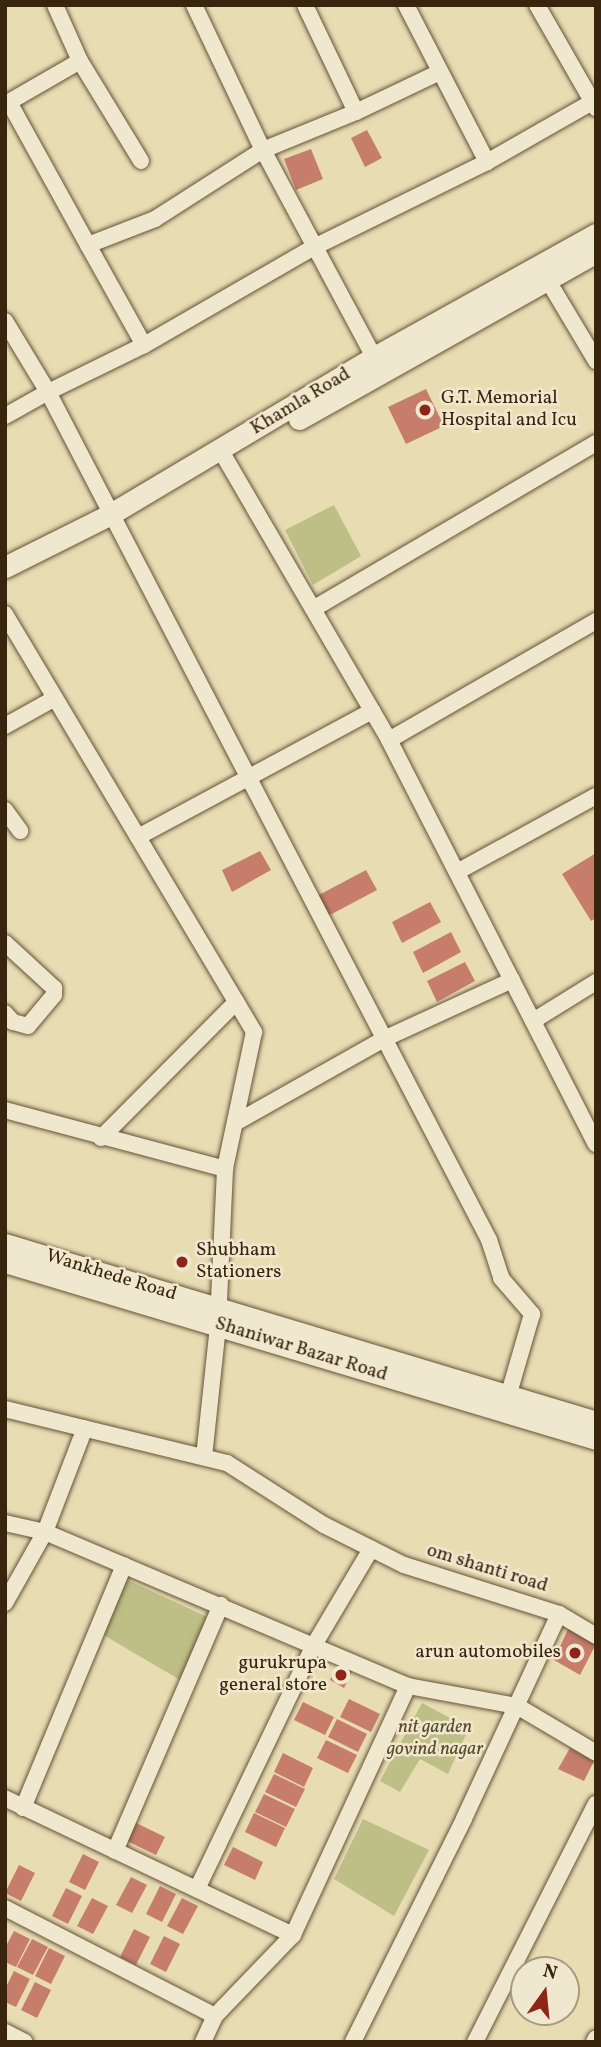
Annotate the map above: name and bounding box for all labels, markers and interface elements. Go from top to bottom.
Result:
street label: Khamla Road [247,363,355,441]
place label: G.T. Memorial Hospital and Icu [441,388,577,432]
marker: G.T. Memorial Hospital and Icu [415,400,435,420]
place label: Shubham Stationers [196,1240,281,1284]
street label: Wankhede Road [43,1245,179,1307]
marker: Shubham Stationers [174,1254,190,1270]
street label: Shaniwar Bazar Road [212,1313,390,1387]
street label: om shanti road [424,1540,550,1598]
place label: arun automobiles [415,1642,561,1664]
marker: arun automobiles [567,1645,583,1661]
place label: gurukrupa general store [219,1653,327,1697]
marker: gurukrupa general store [333,1667,349,1683]
park label: nit garden govind nagar [387,1717,483,1761]
north arrow [510,1956,580,2026]
text: N [540,1958,560,1987]

